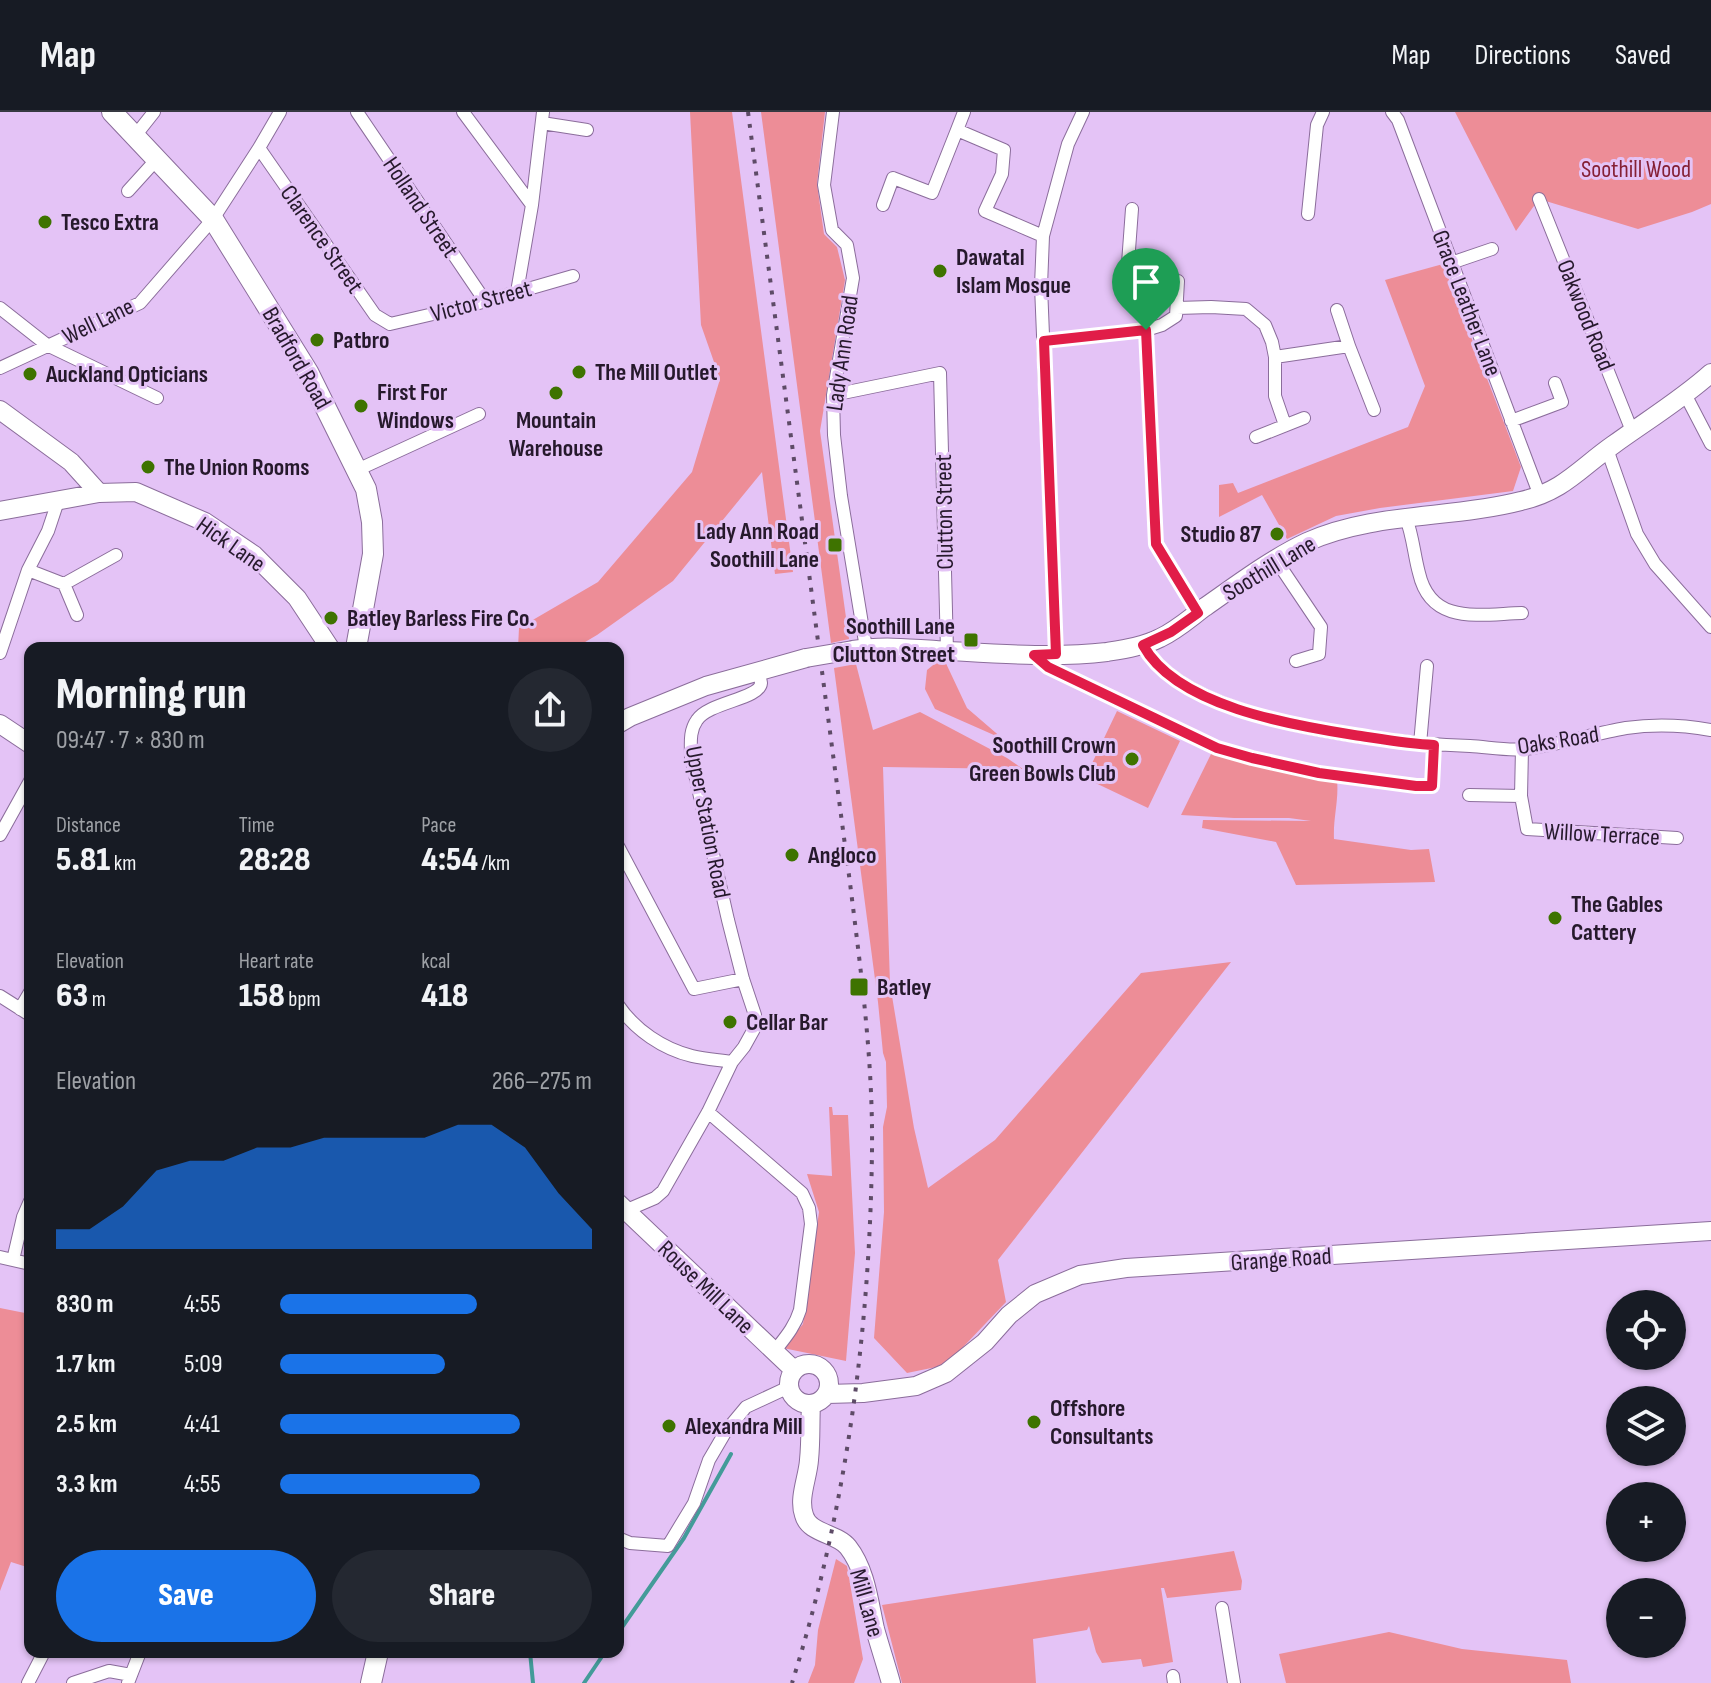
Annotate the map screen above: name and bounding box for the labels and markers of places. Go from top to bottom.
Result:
place label: Tesco Extra [61,208,159,237]
marker: Tesco Extra [36,213,54,231]
place label: Dawatal Islam Mosque [956,243,1071,300]
pin [1112,248,1180,330]
marker: Dawatal Islam Mosque [931,262,949,280]
place label: Patbro [333,326,389,355]
marker: Patbro [308,331,326,349]
place label: The Mill Outlet [595,358,717,387]
place label: Auckland Opticians [45,360,208,389]
marker: The Mill Outlet [570,363,588,381]
marker: Auckland Opticians [21,365,39,383]
place label: First For Windows [377,378,454,435]
marker: Mountain Warehouse [547,384,565,402]
marker: First For Windows [352,397,370,415]
place label: Mountain Warehouse [509,406,603,463]
place label: The Union Rooms [164,453,309,482]
marker: The Union Rooms [139,458,157,476]
place label: Lady Ann Road Soothill Lane [696,517,819,574]
place label: Studio 87 [1180,520,1262,549]
marker: Studio 87 [1268,525,1286,543]
marker: Lady Ann Road Soothill Lane [826,536,844,554]
place label: Batley Barless Fire Co. [347,604,535,633]
marker: Batley Barless Fire Co. [322,609,340,627]
place label: Soothill Lane Clutton Street [832,612,955,669]
marker: Soothill Lane Clutton Street [962,631,980,649]
place label: Soothill Crown Green Bowls Club [969,731,1116,788]
marker: Soothill Crown Green Bowls Club [1123,750,1141,768]
place label: Angloco [807,841,876,870]
marker: Angloco [783,846,801,864]
place label: The Gables Cattery [1571,890,1663,947]
marker: The Gables Cattery [1546,909,1564,927]
place label: Batley [877,973,931,1002]
marker: Batley [848,976,870,998]
place label: Cellar Bar [746,1008,828,1037]
marker: Cellar Bar [721,1013,739,1031]
place label: Offshore Consultants [1050,1394,1154,1451]
place label: Alexandra Mill [684,1412,803,1441]
marker: Offshore Consultants [1025,1413,1043,1431]
marker: Alexandra Mill [660,1417,678,1435]

